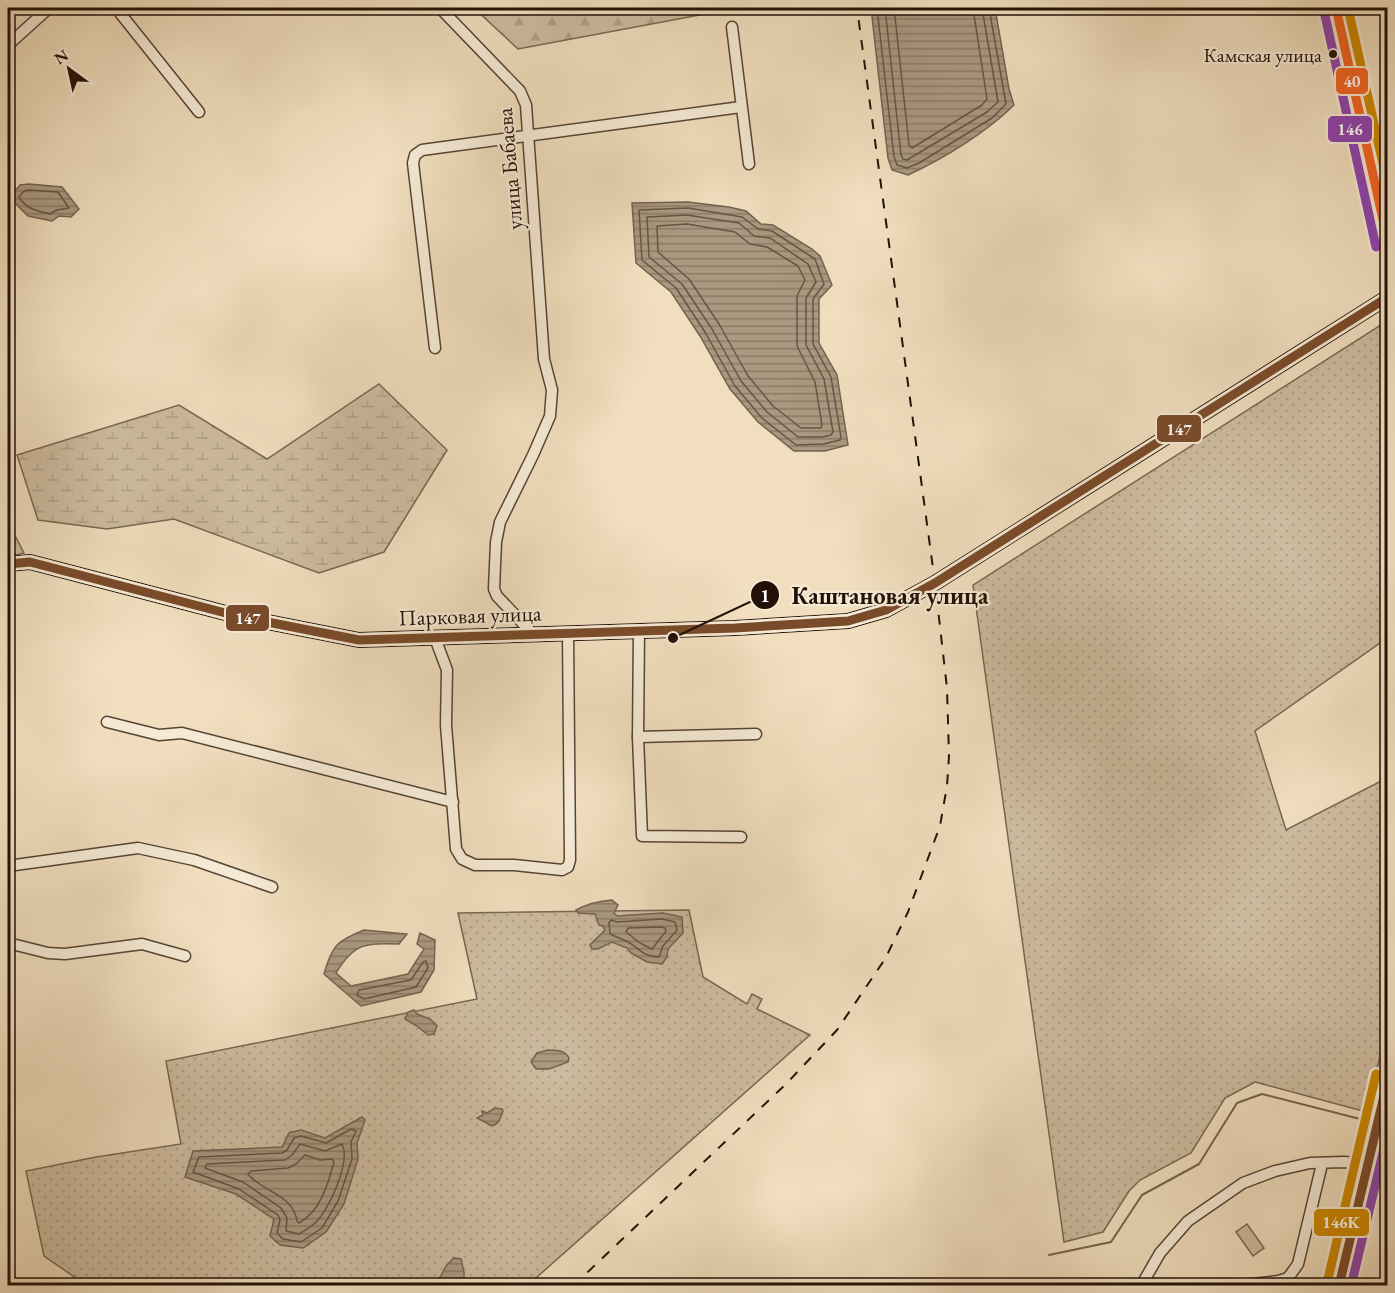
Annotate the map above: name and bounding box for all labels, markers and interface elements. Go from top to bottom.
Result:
north arrow [39,39,99,99]
place label: Камская улица [1204,42,1322,68]
text: N [50,44,72,69]
marker: Камская улица [1327,48,1339,60]
line badge: 40 [1335,67,1369,95]
text: 40 [1344,71,1361,92]
street label: улица Бабаева [490,106,529,231]
line badge: 146 [1327,115,1373,143]
text: 146 [1337,119,1363,140]
line badge: 147 [1156,414,1202,443]
text: 147 [1166,419,1192,440]
callout: Каштановая улица [750,574,1001,616]
text: Каштановая улица [791,580,989,612]
text: 1 [760,584,770,607]
street label: Парковая улица [398,599,542,632]
line badge: 147 [225,604,270,632]
text: 147 [235,608,261,629]
line badge: 146K [1313,1208,1370,1237]
text: 146K [1322,1212,1361,1233]

